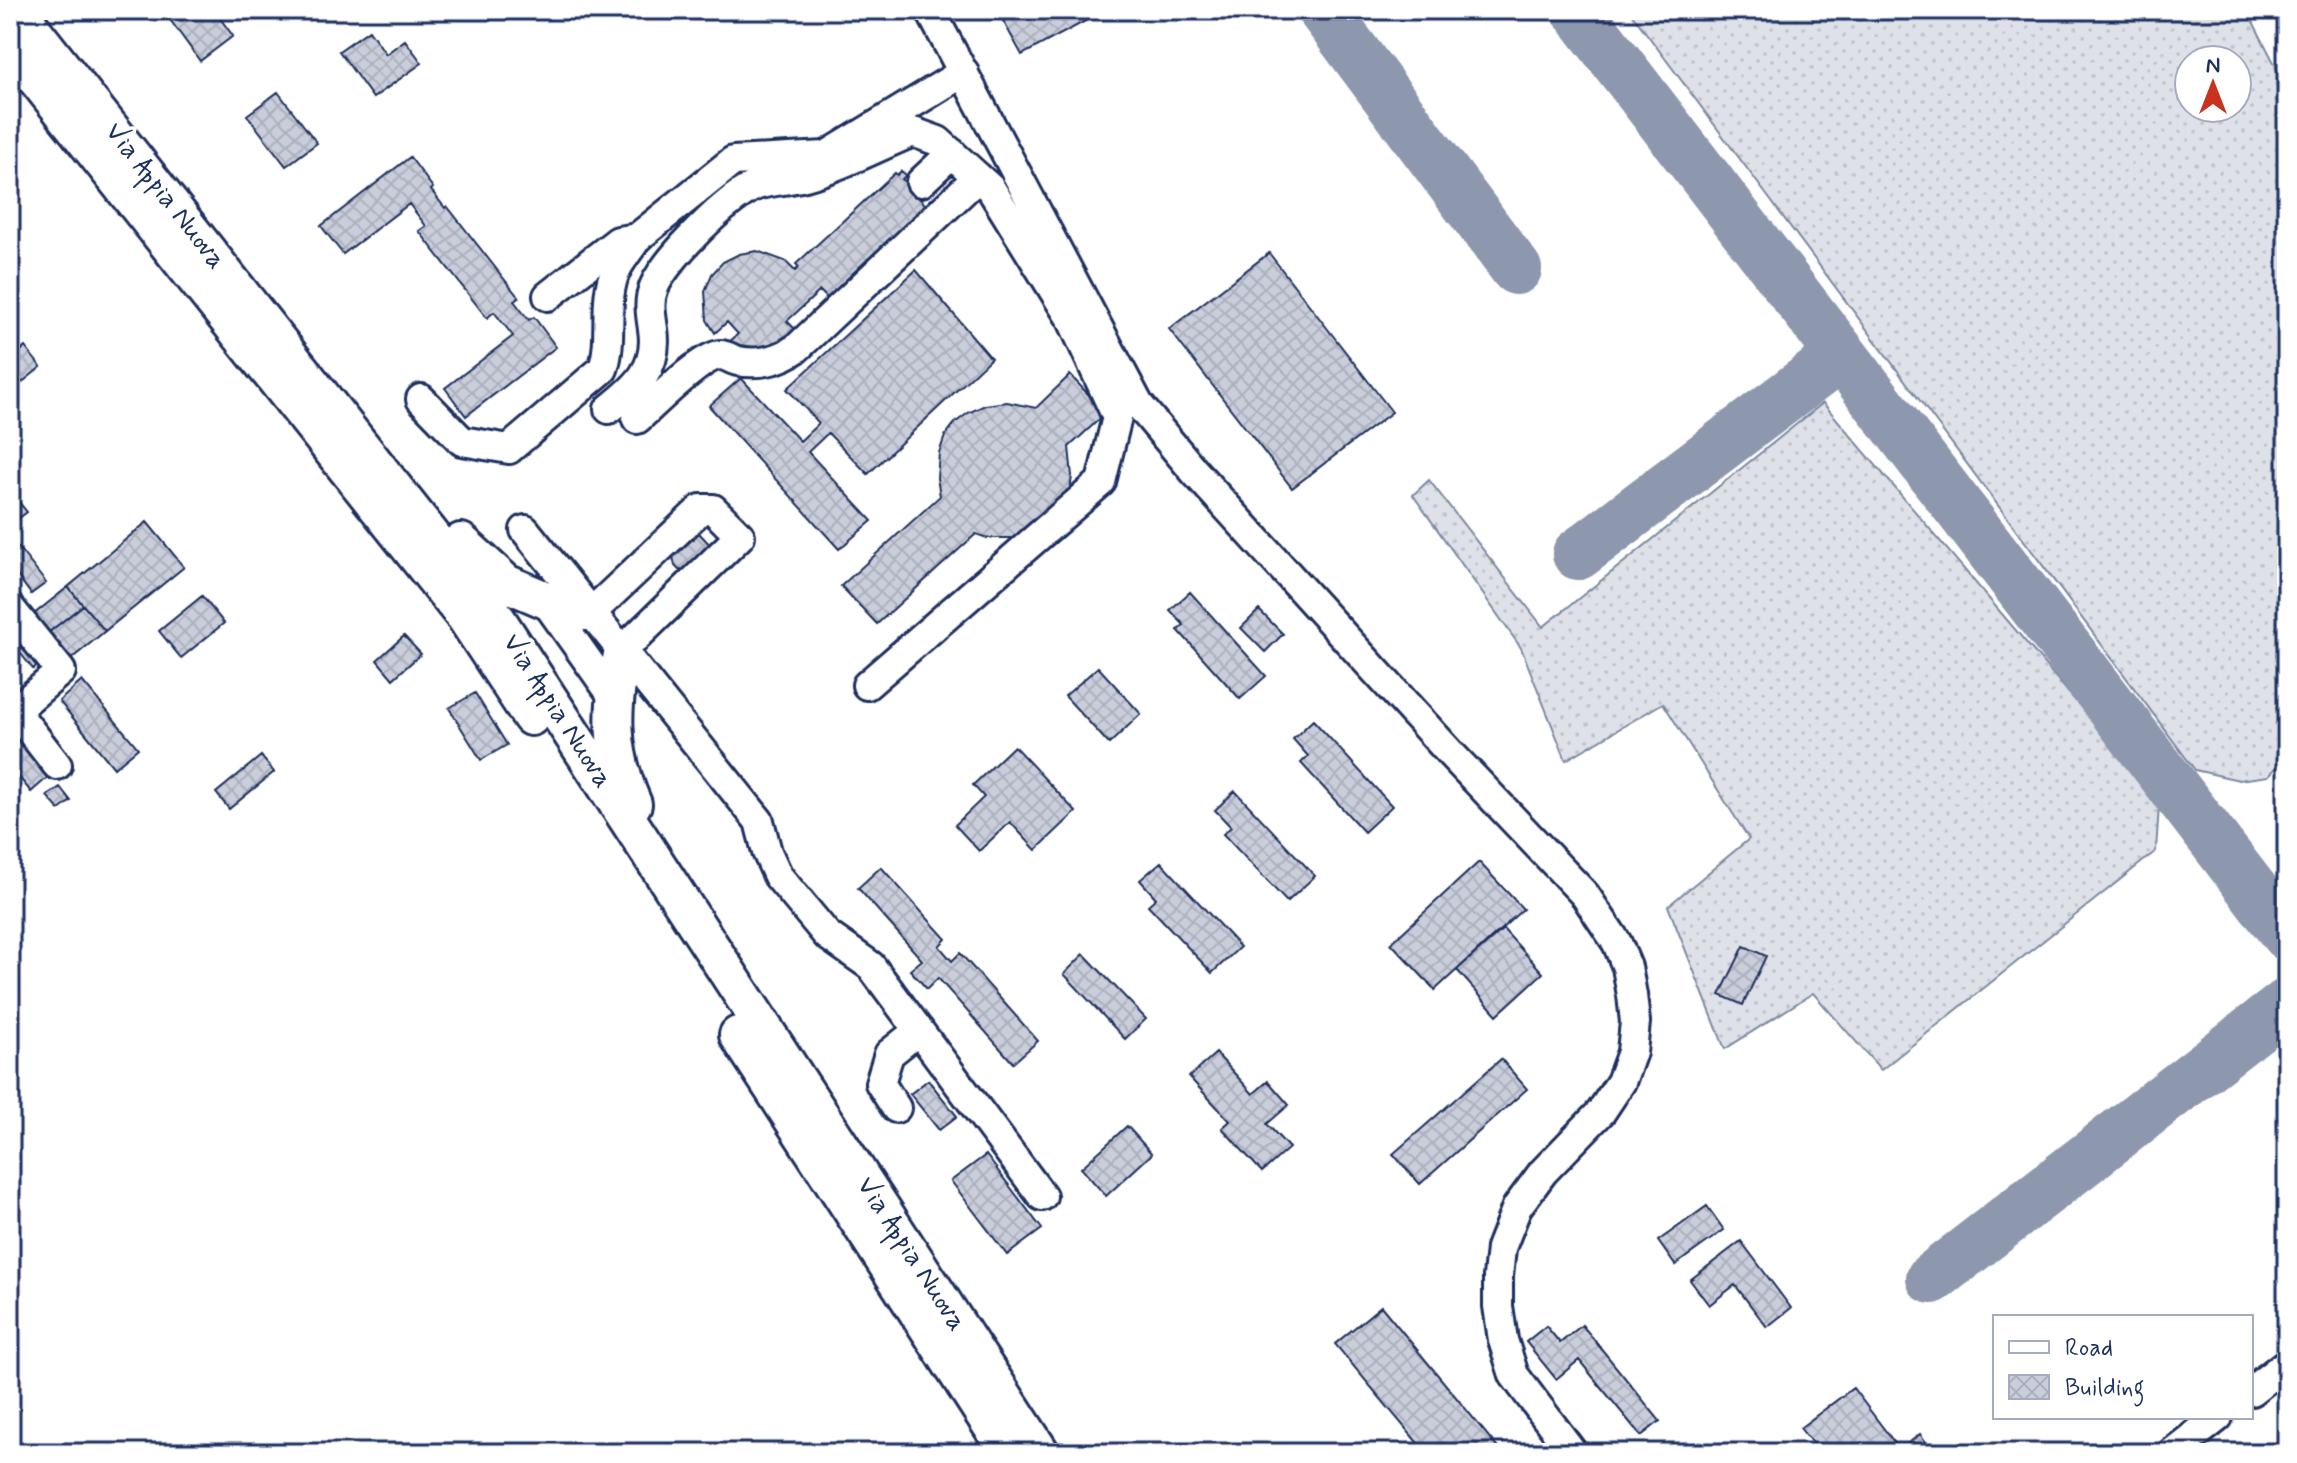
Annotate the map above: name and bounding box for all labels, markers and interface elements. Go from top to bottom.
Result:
north arrow [2173,44,2253,124]
text: N [2206,52,2220,80]
street label: Via Appia Nuova [93,115,234,279]
street label: Via Appia Nuova [491,627,621,797]
street label: Via Appia Nuova [845,1170,975,1340]
legend [1993,1315,2253,1419]
text: Road [2065,1333,2113,1364]
text: Building [2065,1373,2145,1407]

